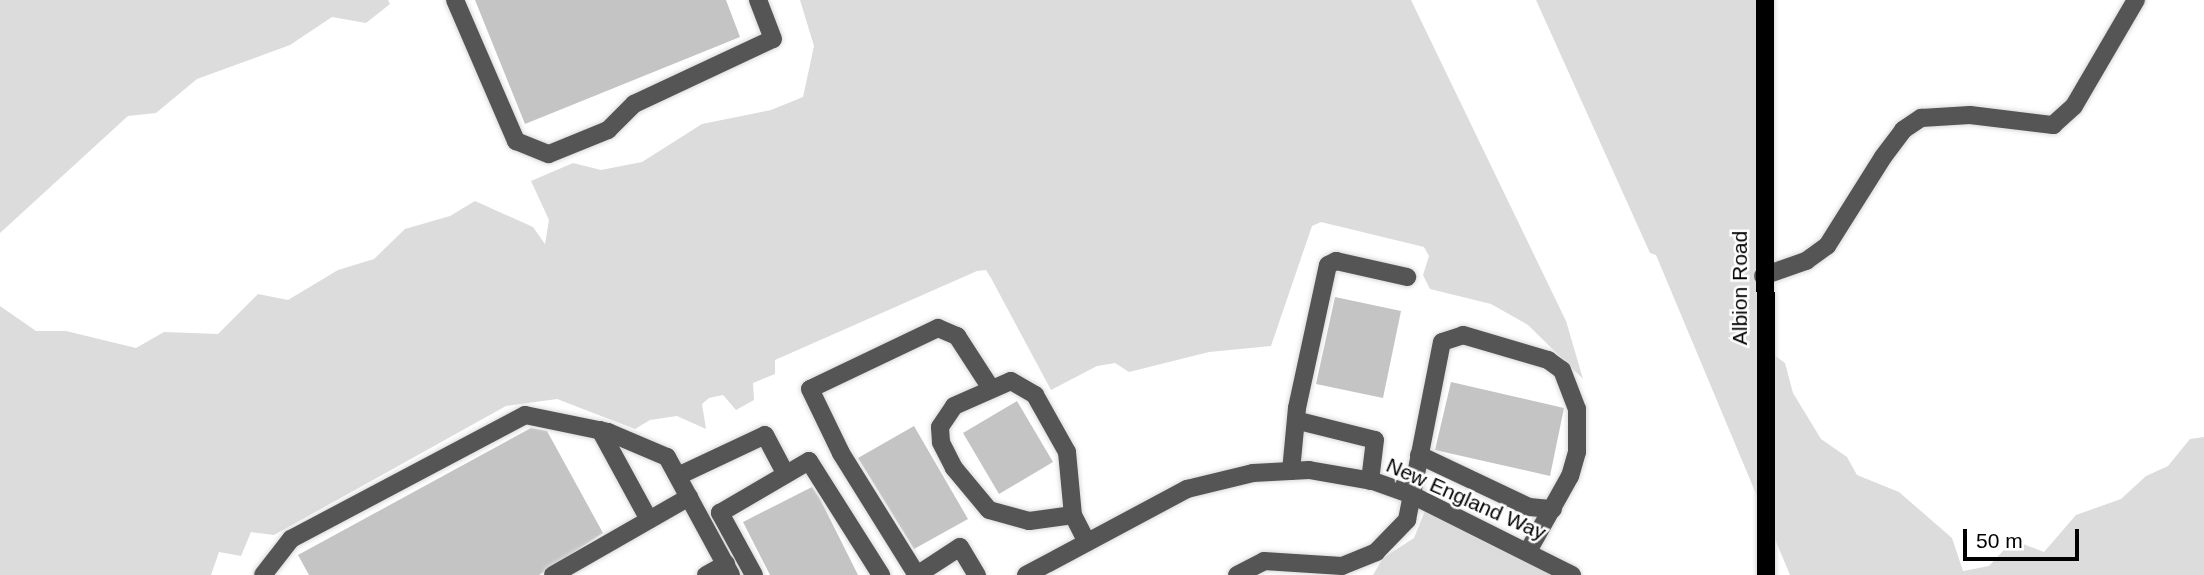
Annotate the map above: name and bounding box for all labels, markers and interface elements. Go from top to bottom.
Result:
street label: Albion Road [1727,231,1753,345]
street label: New England Way [1382,453,1550,545]
scale bar [1966,516,2082,560]
text: 50 m [1976,529,2023,552]

